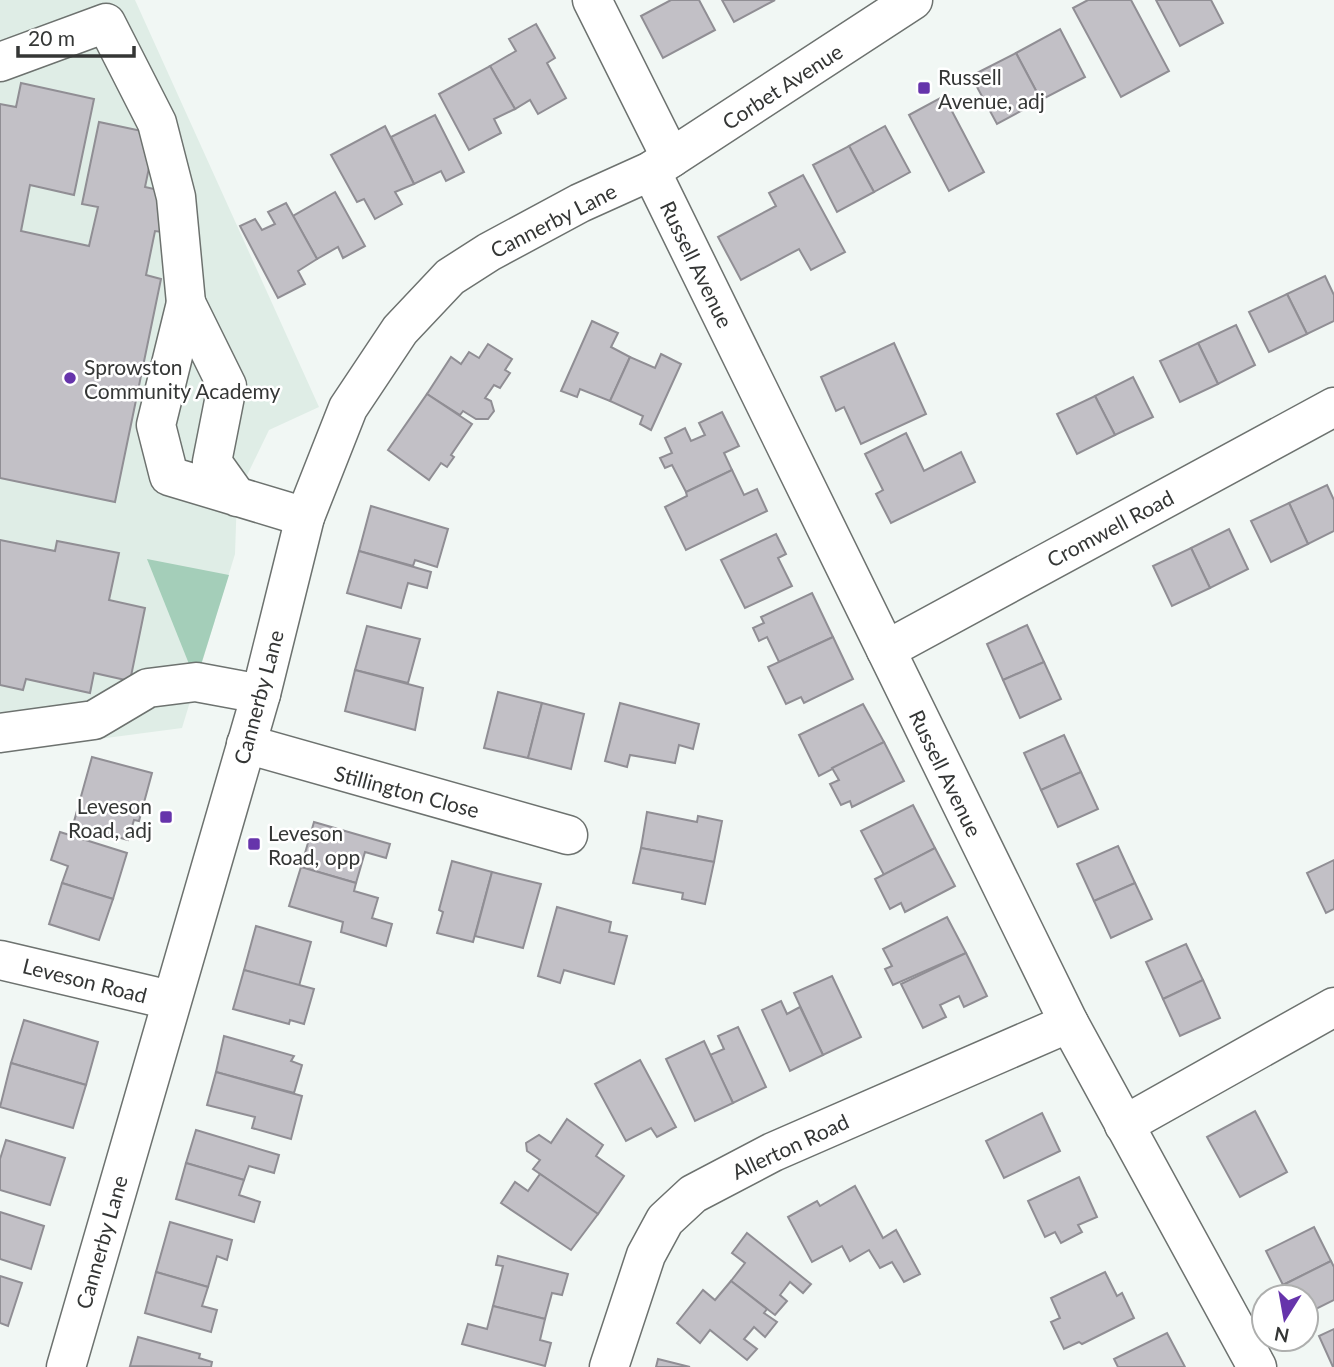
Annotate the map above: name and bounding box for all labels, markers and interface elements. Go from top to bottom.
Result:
scale bar [18,14,133,58]
text: 20 m [28,25,75,50]
street label: Corbet Avenue [717,38,847,134]
place label: Russell Avenue, adj [938,64,1045,113]
marker: Russell Avenue, adj [916,80,932,96]
street label: Cannerby Lane [486,178,620,262]
street label: Russell Avenue [656,197,738,331]
place label: Sprowston Community Academy [84,354,281,403]
marker: Sprowston Community Academy [62,370,78,386]
street label: Cromwell Road [1042,484,1178,572]
street label: Cannerby Lane [228,627,288,767]
street label: Russell Avenue [905,706,987,840]
street label: Stillington Close [332,760,482,822]
place label: Leveson Road, adj [68,793,152,842]
marker: Leveson Road, adj [158,809,174,825]
place label: Leveson Road, opp [268,820,360,869]
marker: Leveson Road, opp [246,836,262,852]
street label: Leveson Road [20,952,150,1008]
street label: Allerton Road [728,1108,852,1184]
street label: Cannerby Lane [70,1172,132,1312]
north arrow [1250,1283,1320,1353]
text: N [1272,1322,1291,1348]

